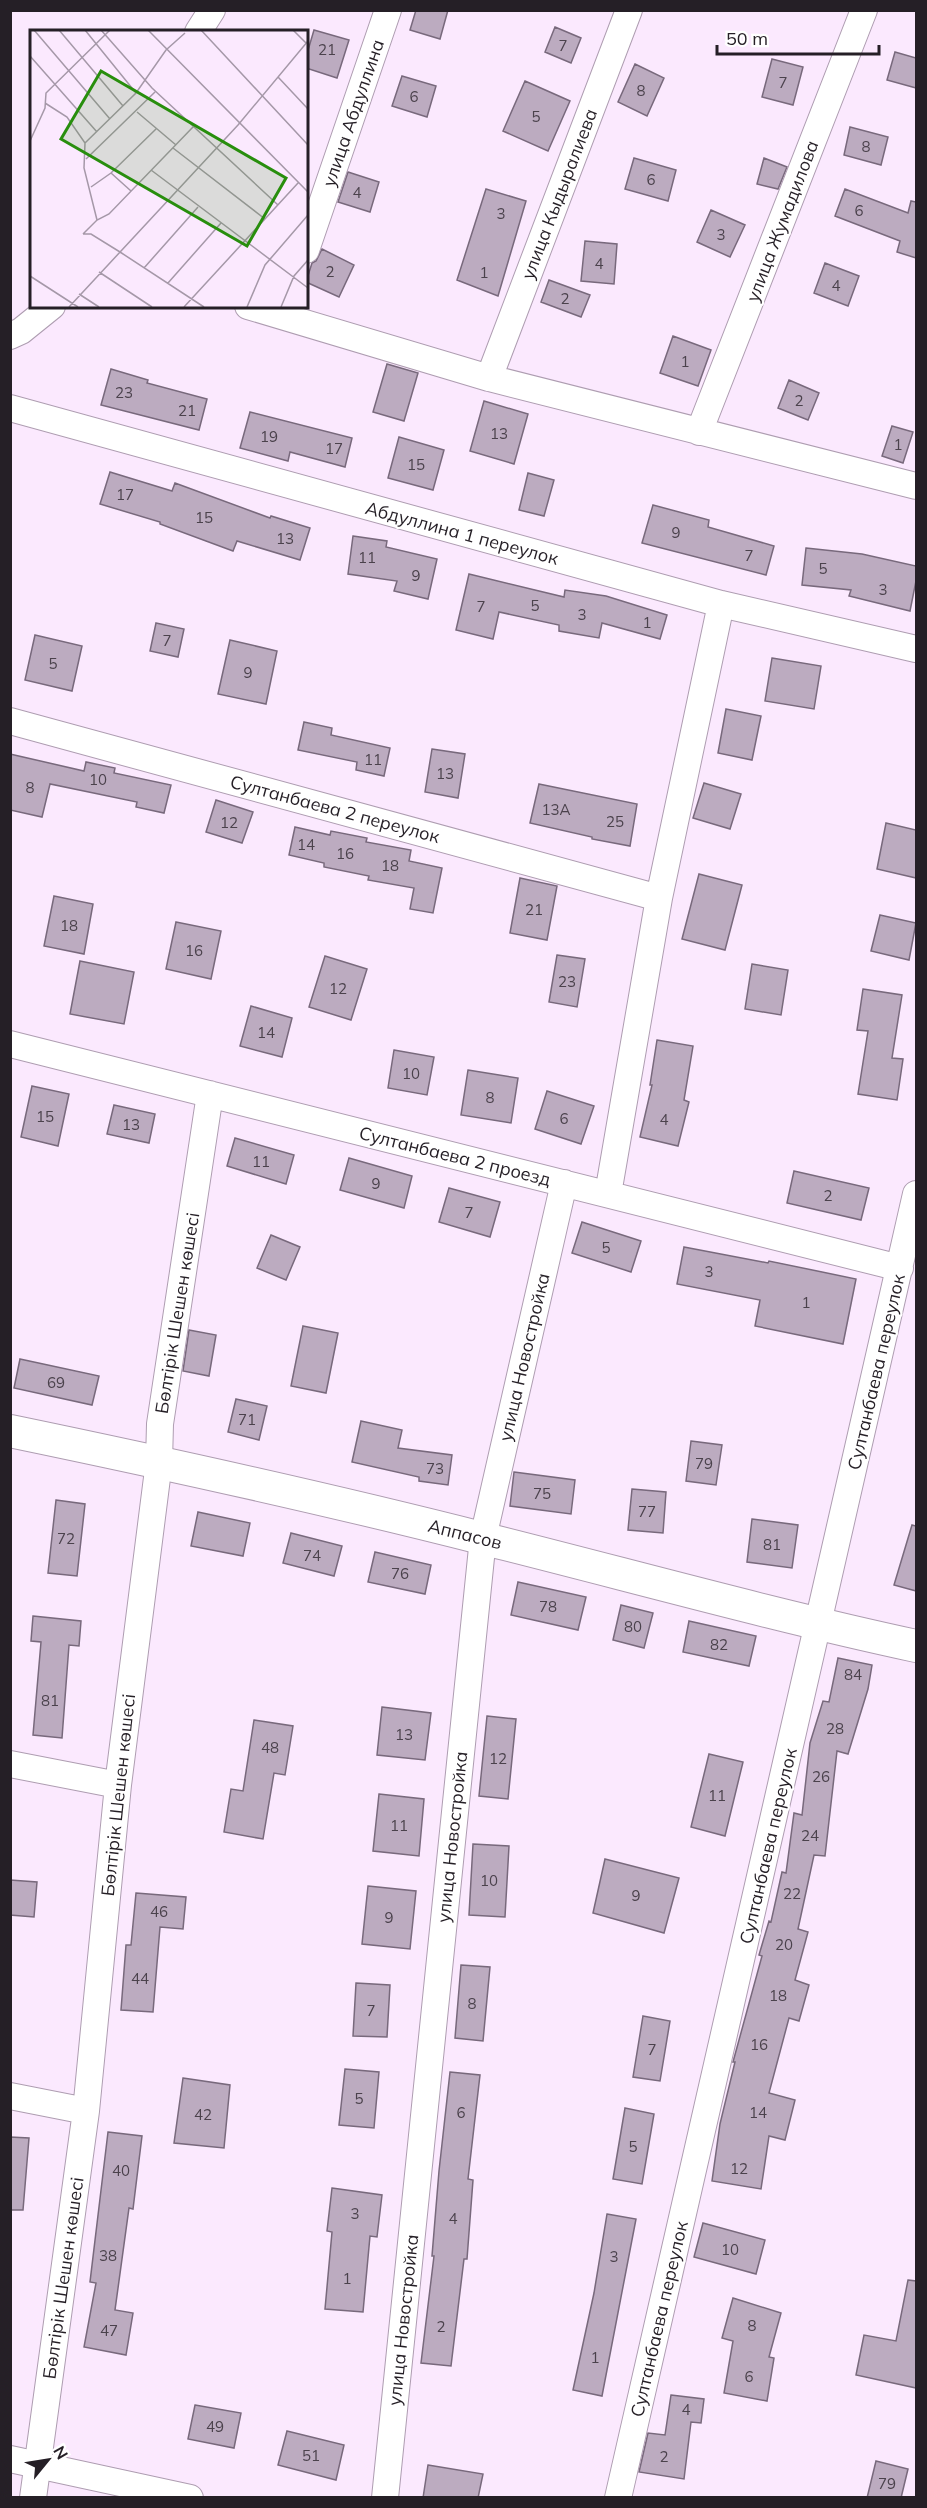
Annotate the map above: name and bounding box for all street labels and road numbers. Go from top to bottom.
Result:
street label: улица Абдуллина [317,36,389,190]
street label: улица Кыдыралиева [516,105,602,283]
street label: улица Жумадилова [741,137,823,305]
street label: Абдуллина 1 переулок [363,496,561,570]
street label: Султанбаева 2 переулок [228,770,442,848]
street label: Султанбаева 2 проезд [357,1121,553,1191]
street label: Бөлтірік Шешен көшесі [150,1211,204,1415]
street label: улица Новостройка [493,1271,555,1443]
street label: Султанбаева переулок [842,1272,910,1472]
street label: Аппасов [426,1514,504,1554]
street label: Бөлтірік Шешен көшесі [96,1693,140,1897]
street label: Султанбаева переулок [734,1746,802,1946]
street label: улица Новостройка [432,1750,472,1924]
street label: Бөлтірік Шешен көшесі [37,2176,89,2380]
street label: Султанбаева переулок [625,2219,693,2419]
street label: улица Новостройка [383,2233,423,2407]

